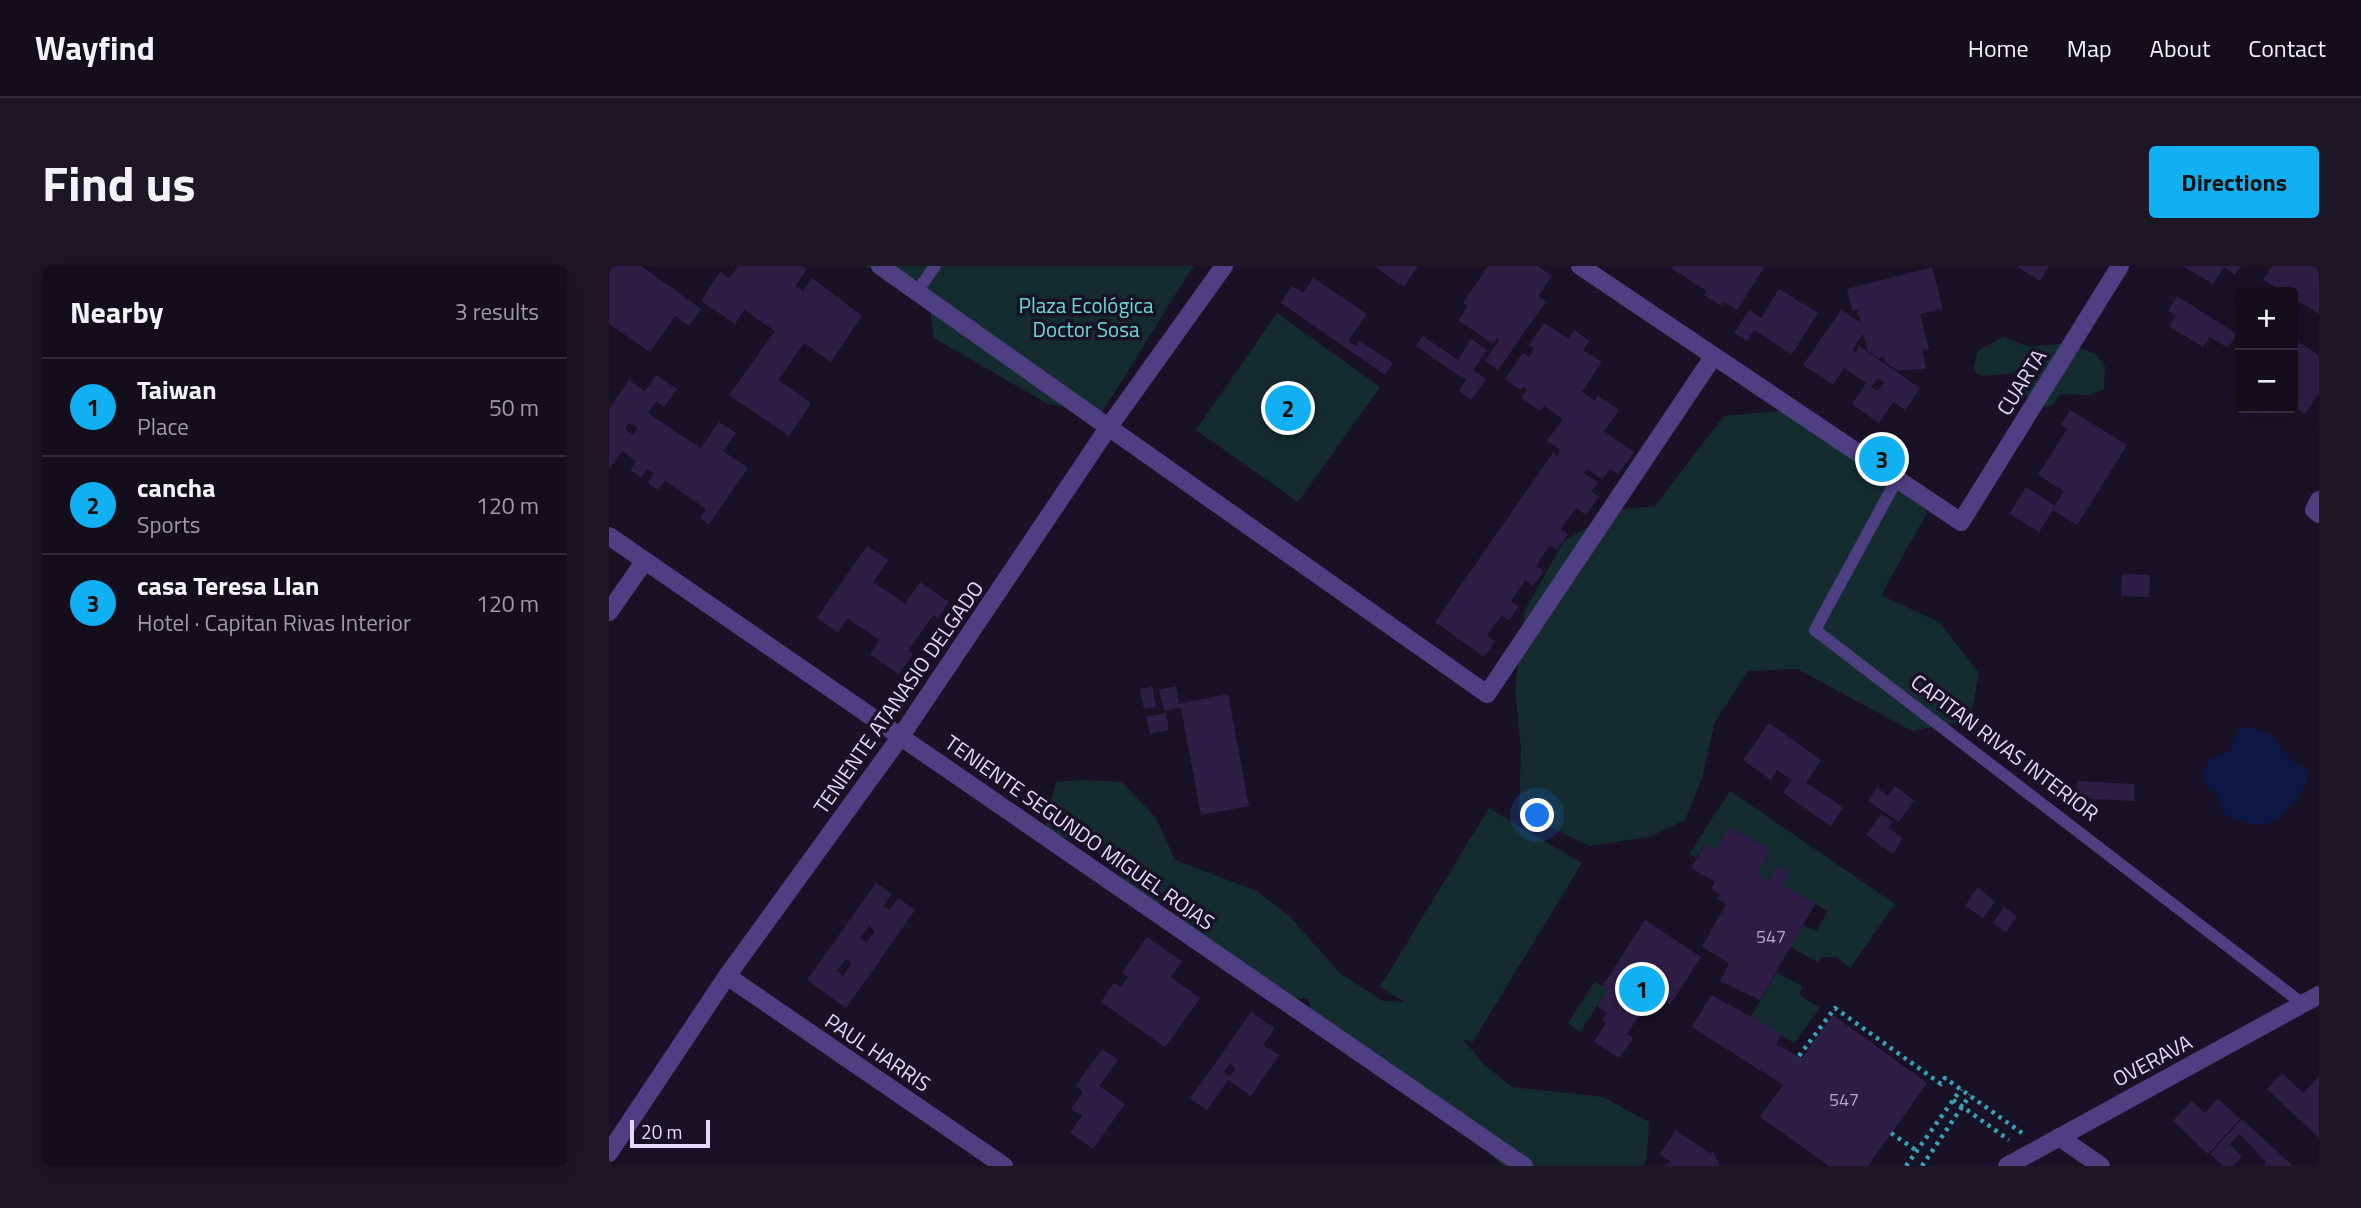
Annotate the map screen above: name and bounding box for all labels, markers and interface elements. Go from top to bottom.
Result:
text: Wayfind [35,23,155,73]
text: Home [1968,30,2029,66]
text: Map [2067,30,2112,66]
text: About [2150,30,2210,66]
text: Contact [2248,30,2326,66]
text: Find us [42,145,196,220]
button: Directions [2149,146,2319,218]
map controls [2235,287,2298,413]
button: + [2235,287,2298,350]
text: Nearby [70,289,163,335]
park label: Plaza Ecológica Doctor Sosa [1018,289,1154,345]
text: 3 results [455,294,539,329]
street label: CUARTA [1988,342,2054,421]
button: − [2235,350,2298,413]
text: Taiwan [137,370,217,409]
pin: 2 [1265,382,1311,434]
text: 1 [87,390,99,425]
text: 50 m [489,390,539,425]
text: Place [137,409,189,444]
pin: 3 [1859,433,1905,485]
text: cancha [137,468,216,507]
text: 2 [87,488,99,523]
text: 120 m [476,488,539,523]
text: Sports [137,507,200,542]
text: casa Teresa Llan [137,566,319,605]
street label: TENIENTE ATANASIO DELGADO [805,574,991,820]
text: 3 [87,586,99,621]
text: 120 m [476,586,539,621]
text: Hotel · Capitan Rivas Interior [137,605,411,640]
street label: CAPITAN RIVAS INTERIOR [1904,666,2106,828]
street label: TENIENTE SEGUNDO MIGUEL ROJAS [939,726,1221,938]
your location [1520,798,1554,832]
house number: 547 [1756,923,1786,950]
pin: 1 [1619,963,1665,1015]
street label: PAUL HARRIS [819,1005,937,1099]
street label: OVERAVA [2106,1025,2198,1094]
house number: 547 [1829,1086,1859,1113]
scale bar [630,1117,711,1149]
text: 20 m [641,1117,682,1146]

